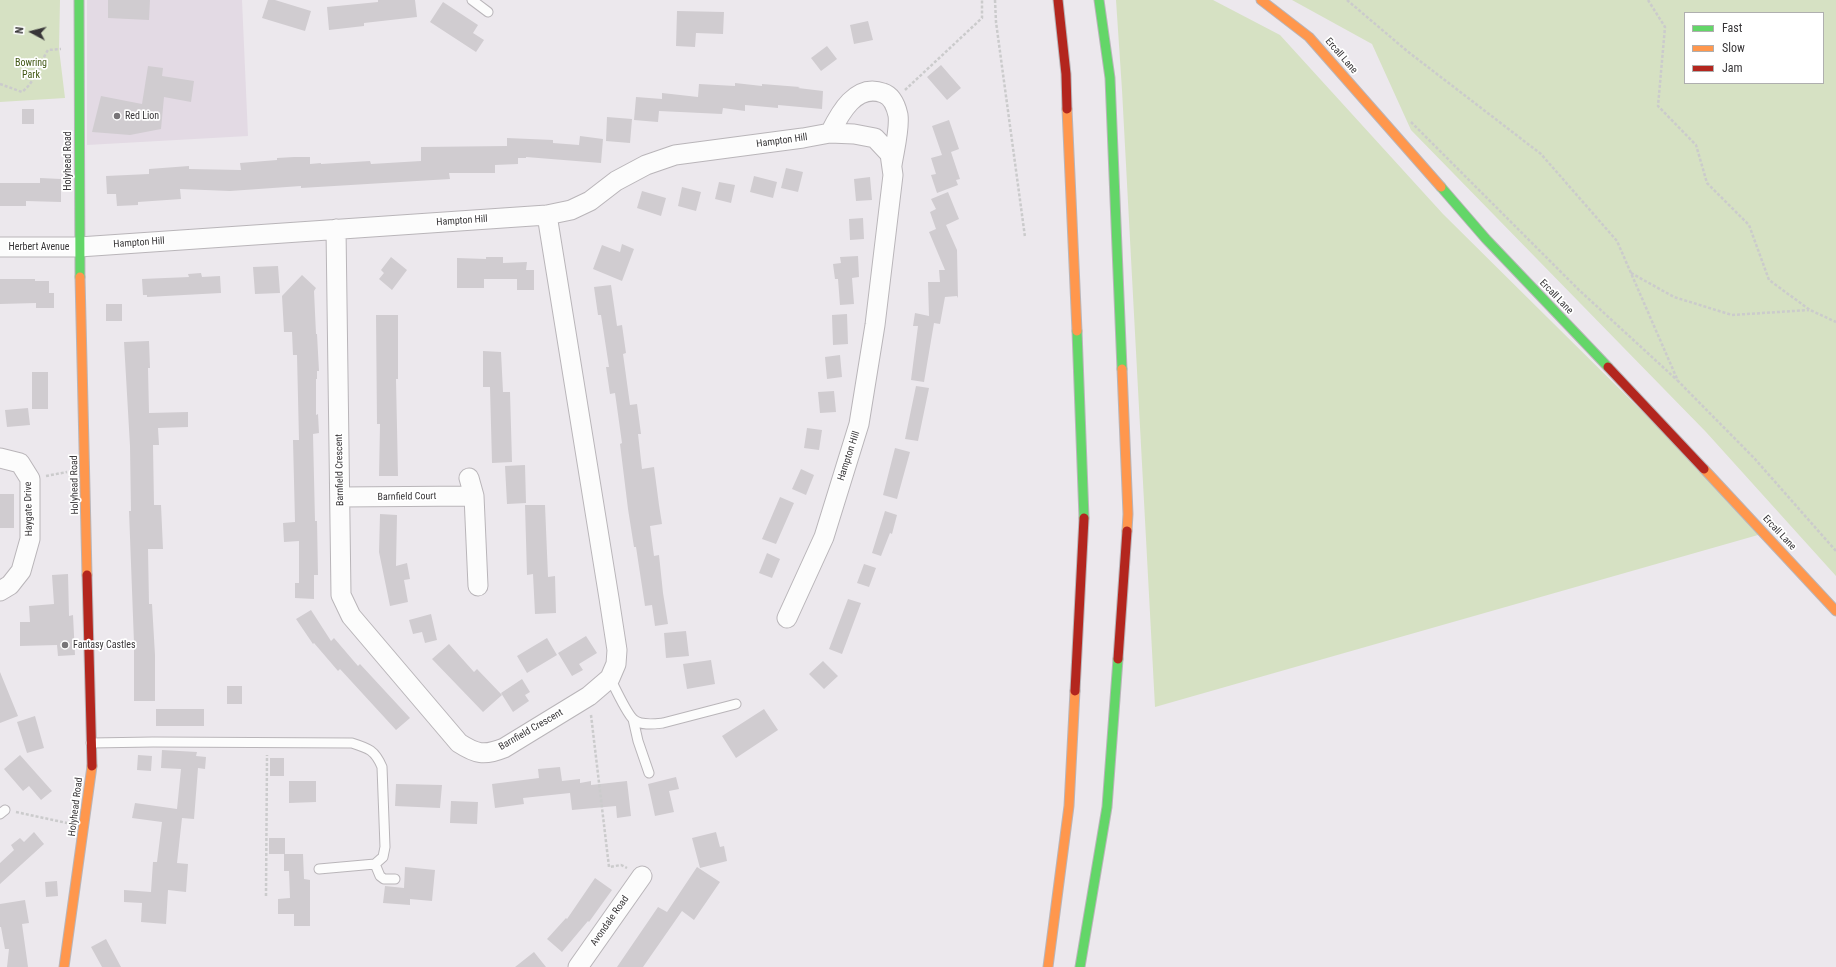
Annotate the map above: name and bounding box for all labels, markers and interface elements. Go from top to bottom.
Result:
north arrow [12,12,52,52]
legend [1684,12,1824,84]
text: Fast [1722,21,1742,35]
text: N [13,26,26,35]
street label: Ercall Lane [1322,36,1360,76]
text: Slow [1722,41,1745,55]
park label: Bowring Park [15,57,47,80]
text: Jam [1722,61,1743,75]
place label: Red Lion [125,110,159,122]
marker: Red Lion [112,111,122,121]
street label: Holyhead Road [62,131,74,191]
street label: Hampton Hill [756,131,808,151]
street label: Hampton Hill [436,213,488,229]
street label: Hampton Hill [113,235,165,251]
street label: Herbert Avenue [9,241,69,253]
street label: Ercall Lane [1537,277,1575,317]
street label: Hampton Hill [835,430,863,482]
street label: Barnfield Crescent [333,434,347,506]
street label: Holyhead Road [68,455,82,515]
street label: Haygate Drive [23,482,35,536]
street label: Barnfield Court [377,490,437,504]
street label: Ercall Lane [1760,513,1798,553]
place label: Fantasy Castles [73,639,136,651]
marker: Fantasy Castles [60,640,70,650]
street label: Barnfield Crescent [497,707,565,753]
street label: Holyhead Road [66,777,86,837]
street label: Avondale Road [588,894,632,948]

